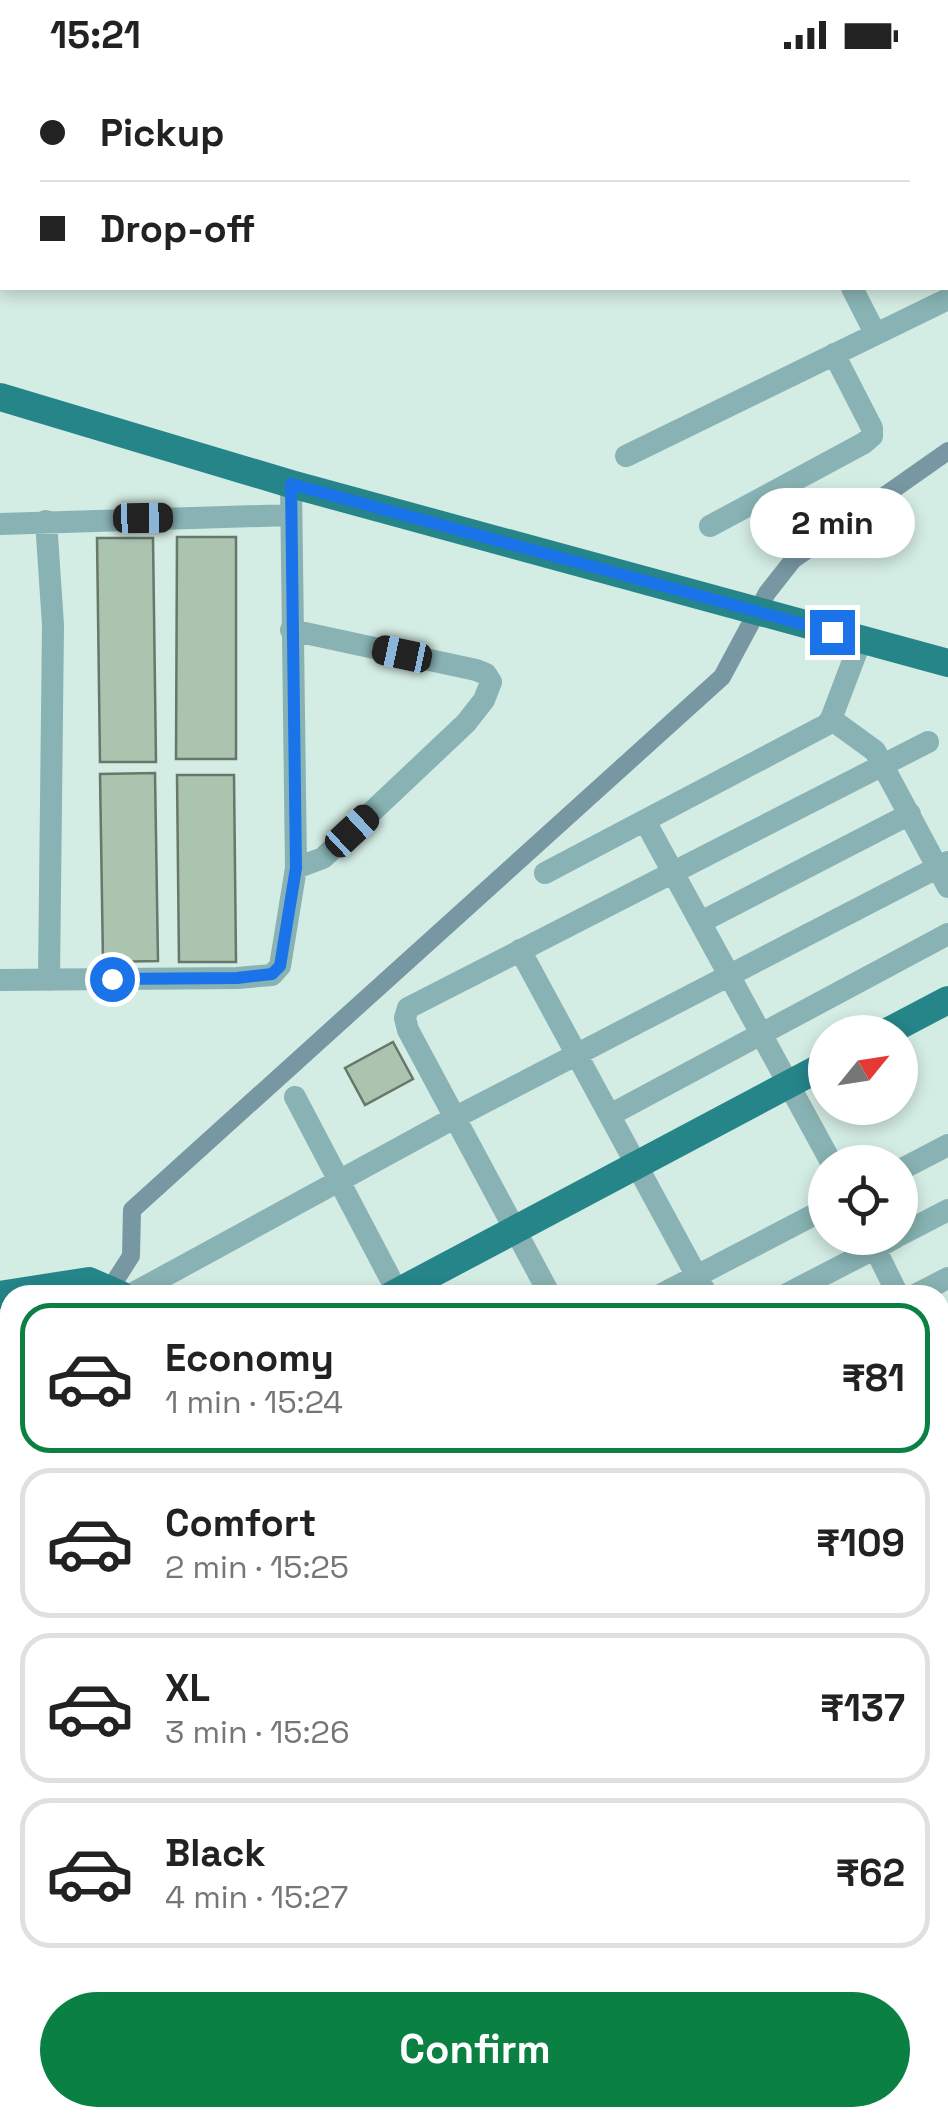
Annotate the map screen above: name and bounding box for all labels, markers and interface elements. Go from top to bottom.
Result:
text: 15:21 [50,11,141,59]
text: Pickup [100,109,224,157]
text: Drop-off [100,205,255,253]
callout: 2 min [750,487,914,557]
car [113,502,173,534]
text: 2 min [791,503,874,543]
route end [810,610,855,655]
car [370,633,434,675]
car [320,800,384,862]
route start [90,957,135,1002]
north arrow [808,1015,918,1125]
map controls [808,1015,918,1255]
button: locate [808,1145,918,1255]
icon: car [45,1333,135,1423]
text: Economy [165,1334,334,1382]
text: ₹81 [841,1354,905,1402]
text: 1 min · 15:24 [165,1382,343,1422]
icon: car [45,1498,135,1588]
text: Comfort [165,1499,316,1547]
text: ₹109 [816,1519,905,1567]
text: 2 min · 15:25 [165,1547,349,1587]
icon: car [45,1663,135,1753]
text: XL [165,1664,210,1712]
text: ₹137 [820,1684,905,1732]
text: 3 min · 15:26 [165,1712,349,1752]
icon: car [45,1828,135,1918]
text: Black [165,1829,266,1877]
text: ₹62 [835,1849,905,1897]
text: 4 min · 15:27 [165,1877,348,1917]
button: Confirm [40,1992,910,2107]

